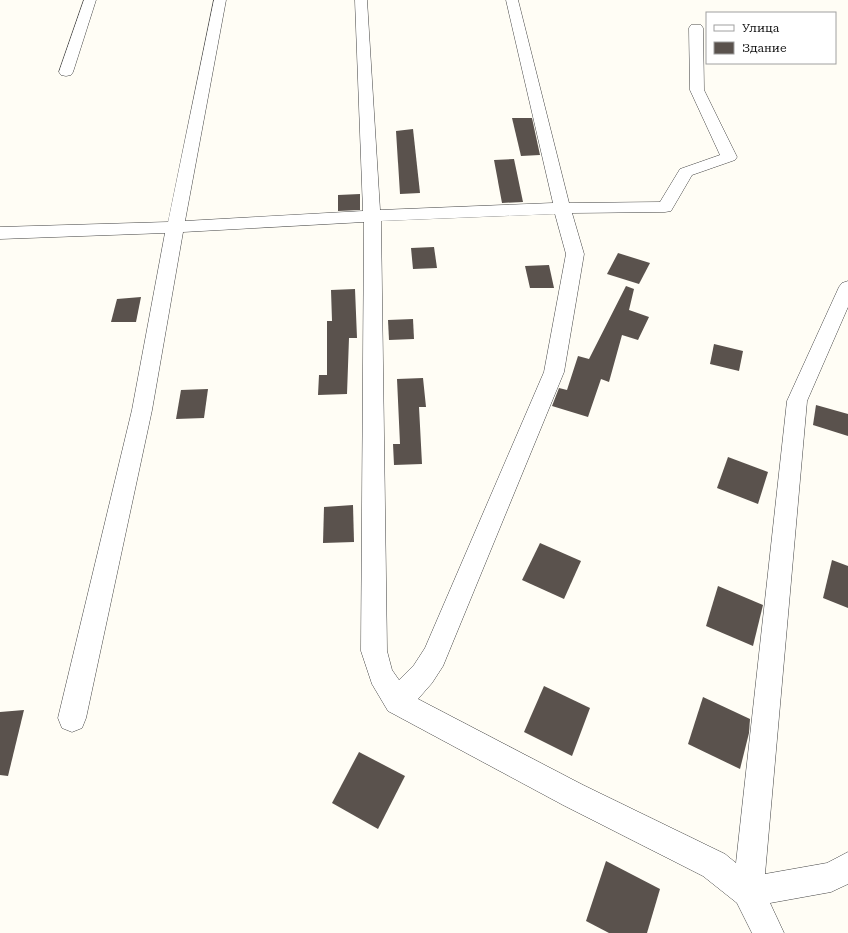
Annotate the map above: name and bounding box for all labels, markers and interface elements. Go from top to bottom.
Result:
legend [706,12,836,64]
text: Улица [742,21,780,35]
text: Здание [742,41,787,55]

